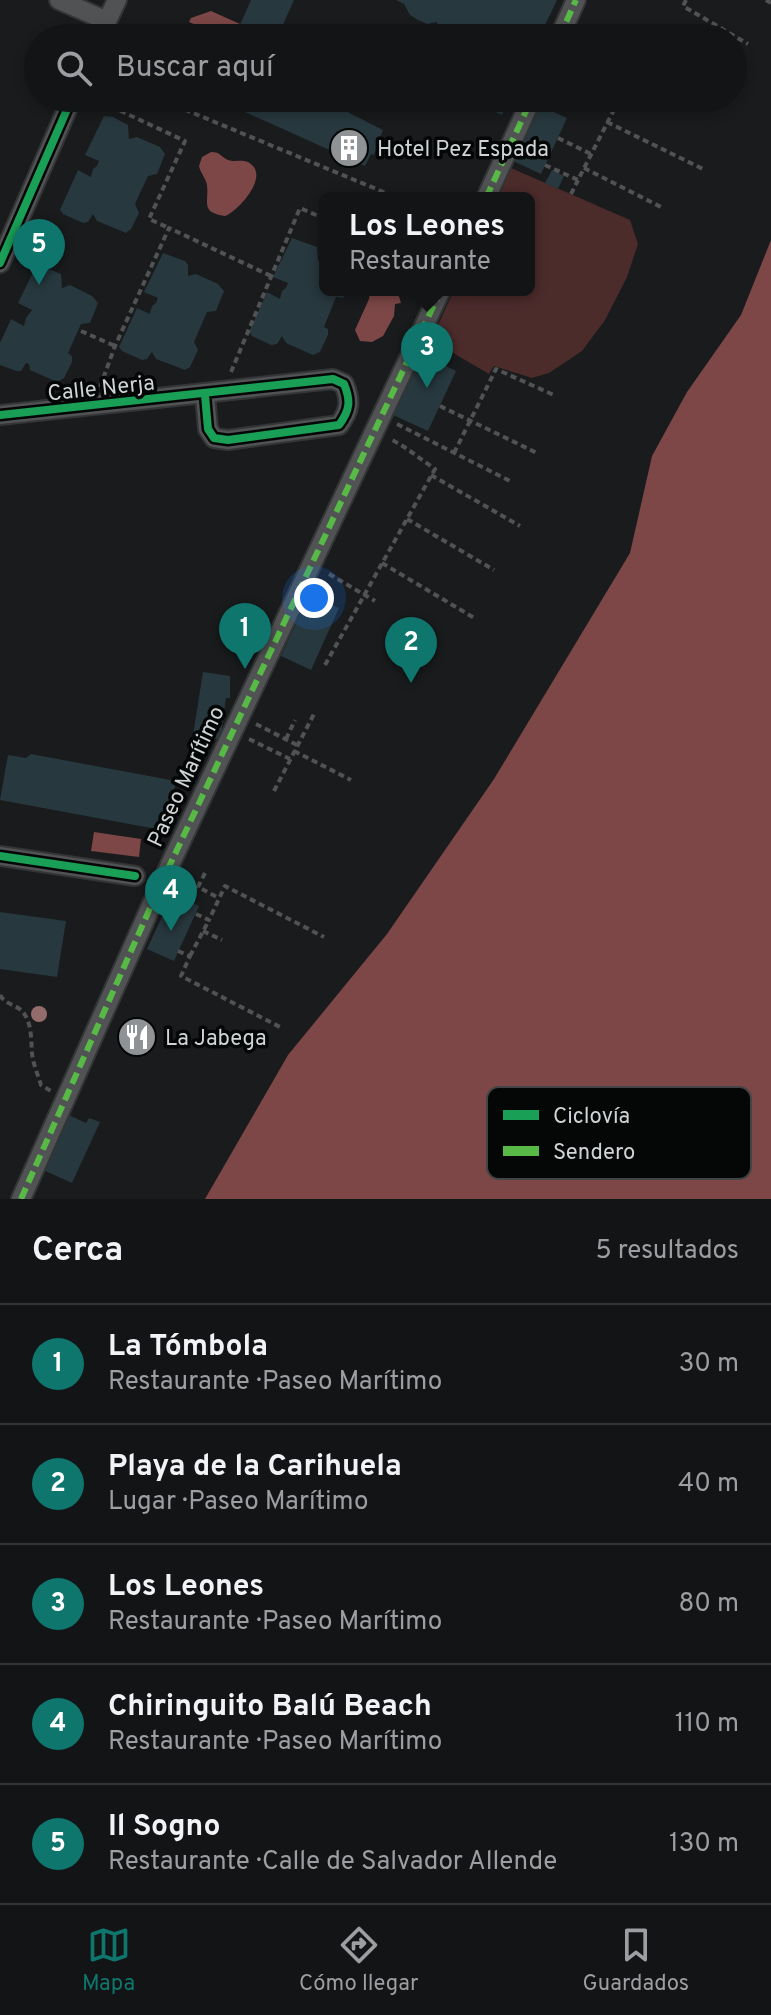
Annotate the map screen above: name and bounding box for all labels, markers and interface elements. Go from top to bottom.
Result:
search box [24,24,747,112]
icon: search [52,46,96,90]
text: Buscar aquí [116,50,274,87]
building icon: Hotel Pez Espada [328,127,370,169]
place label: Hotel Pez Espada [377,137,549,164]
popup [319,192,535,296]
text: Los Leones [349,209,505,246]
pin: 5 [13,219,65,285]
text: Restaurante [349,246,491,279]
pin: 3 [401,322,453,388]
street label: Calle Nerja [46,370,156,409]
your location [294,578,334,618]
pin: 1 [219,603,271,669]
pin: 2 [385,617,437,683]
street label: Paseo Marítimo [143,702,232,852]
pin: 4 [145,865,197,931]
restaurant icon: La Jabega [116,1016,158,1058]
place label: La Jabega [165,1026,267,1053]
legend [487,1087,751,1179]
text: Ciclovía [553,1104,630,1131]
text: Sendero [553,1140,635,1167]
text: Cerca [32,1230,123,1273]
text: 5 resultados [595,1235,739,1268]
text: La Tómbola [108,1329,268,1366]
text: 1 [53,1348,63,1381]
text: 30 m [679,1348,739,1381]
text: Restaurante · Paseo Marítimo [108,1366,442,1399]
text: Playa de la Carihuela [108,1449,402,1486]
text: 2 [50,1468,66,1501]
text: 40 m [678,1468,739,1501]
text: Lugar · Paseo Marítimo [108,1486,368,1519]
text: Los Leones [108,1569,264,1606]
text: 3 [50,1588,66,1621]
text: 80 m [679,1588,739,1621]
text: Restaurante · Paseo Marítimo [108,1606,442,1639]
text: Chiringuito Balú Beach [108,1689,432,1726]
text: 4 [50,1708,66,1741]
text: 110 m [675,1708,739,1741]
text: Restaurante · Paseo Marítimo [108,1726,442,1759]
text: Il Sogno [108,1809,220,1846]
text: 5 [50,1828,66,1861]
text: 130 m [669,1828,739,1861]
text: Restaurante · Calle de Salvador Allende [108,1846,557,1879]
tab: Mapa [82,1923,135,1998]
tab: Cómo llegar [299,1923,419,1998]
tab: Guardados [583,1923,689,1998]

